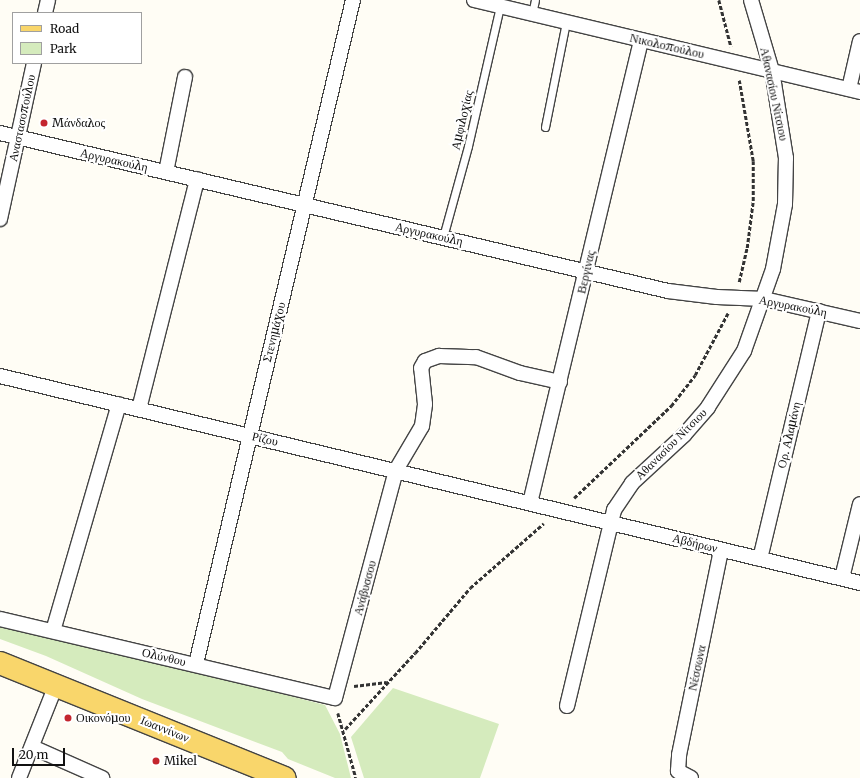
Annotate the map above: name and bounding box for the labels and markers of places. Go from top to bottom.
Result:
place label: Μάνδαλος [52,116,105,130]
marker: Μάνδαλος [39,118,49,128]
place label: Οικονόμου [76,711,131,725]
marker: Οικονόμου [63,713,73,723]
place label: Mikel [164,754,197,768]
marker: Mikel [151,756,161,766]

